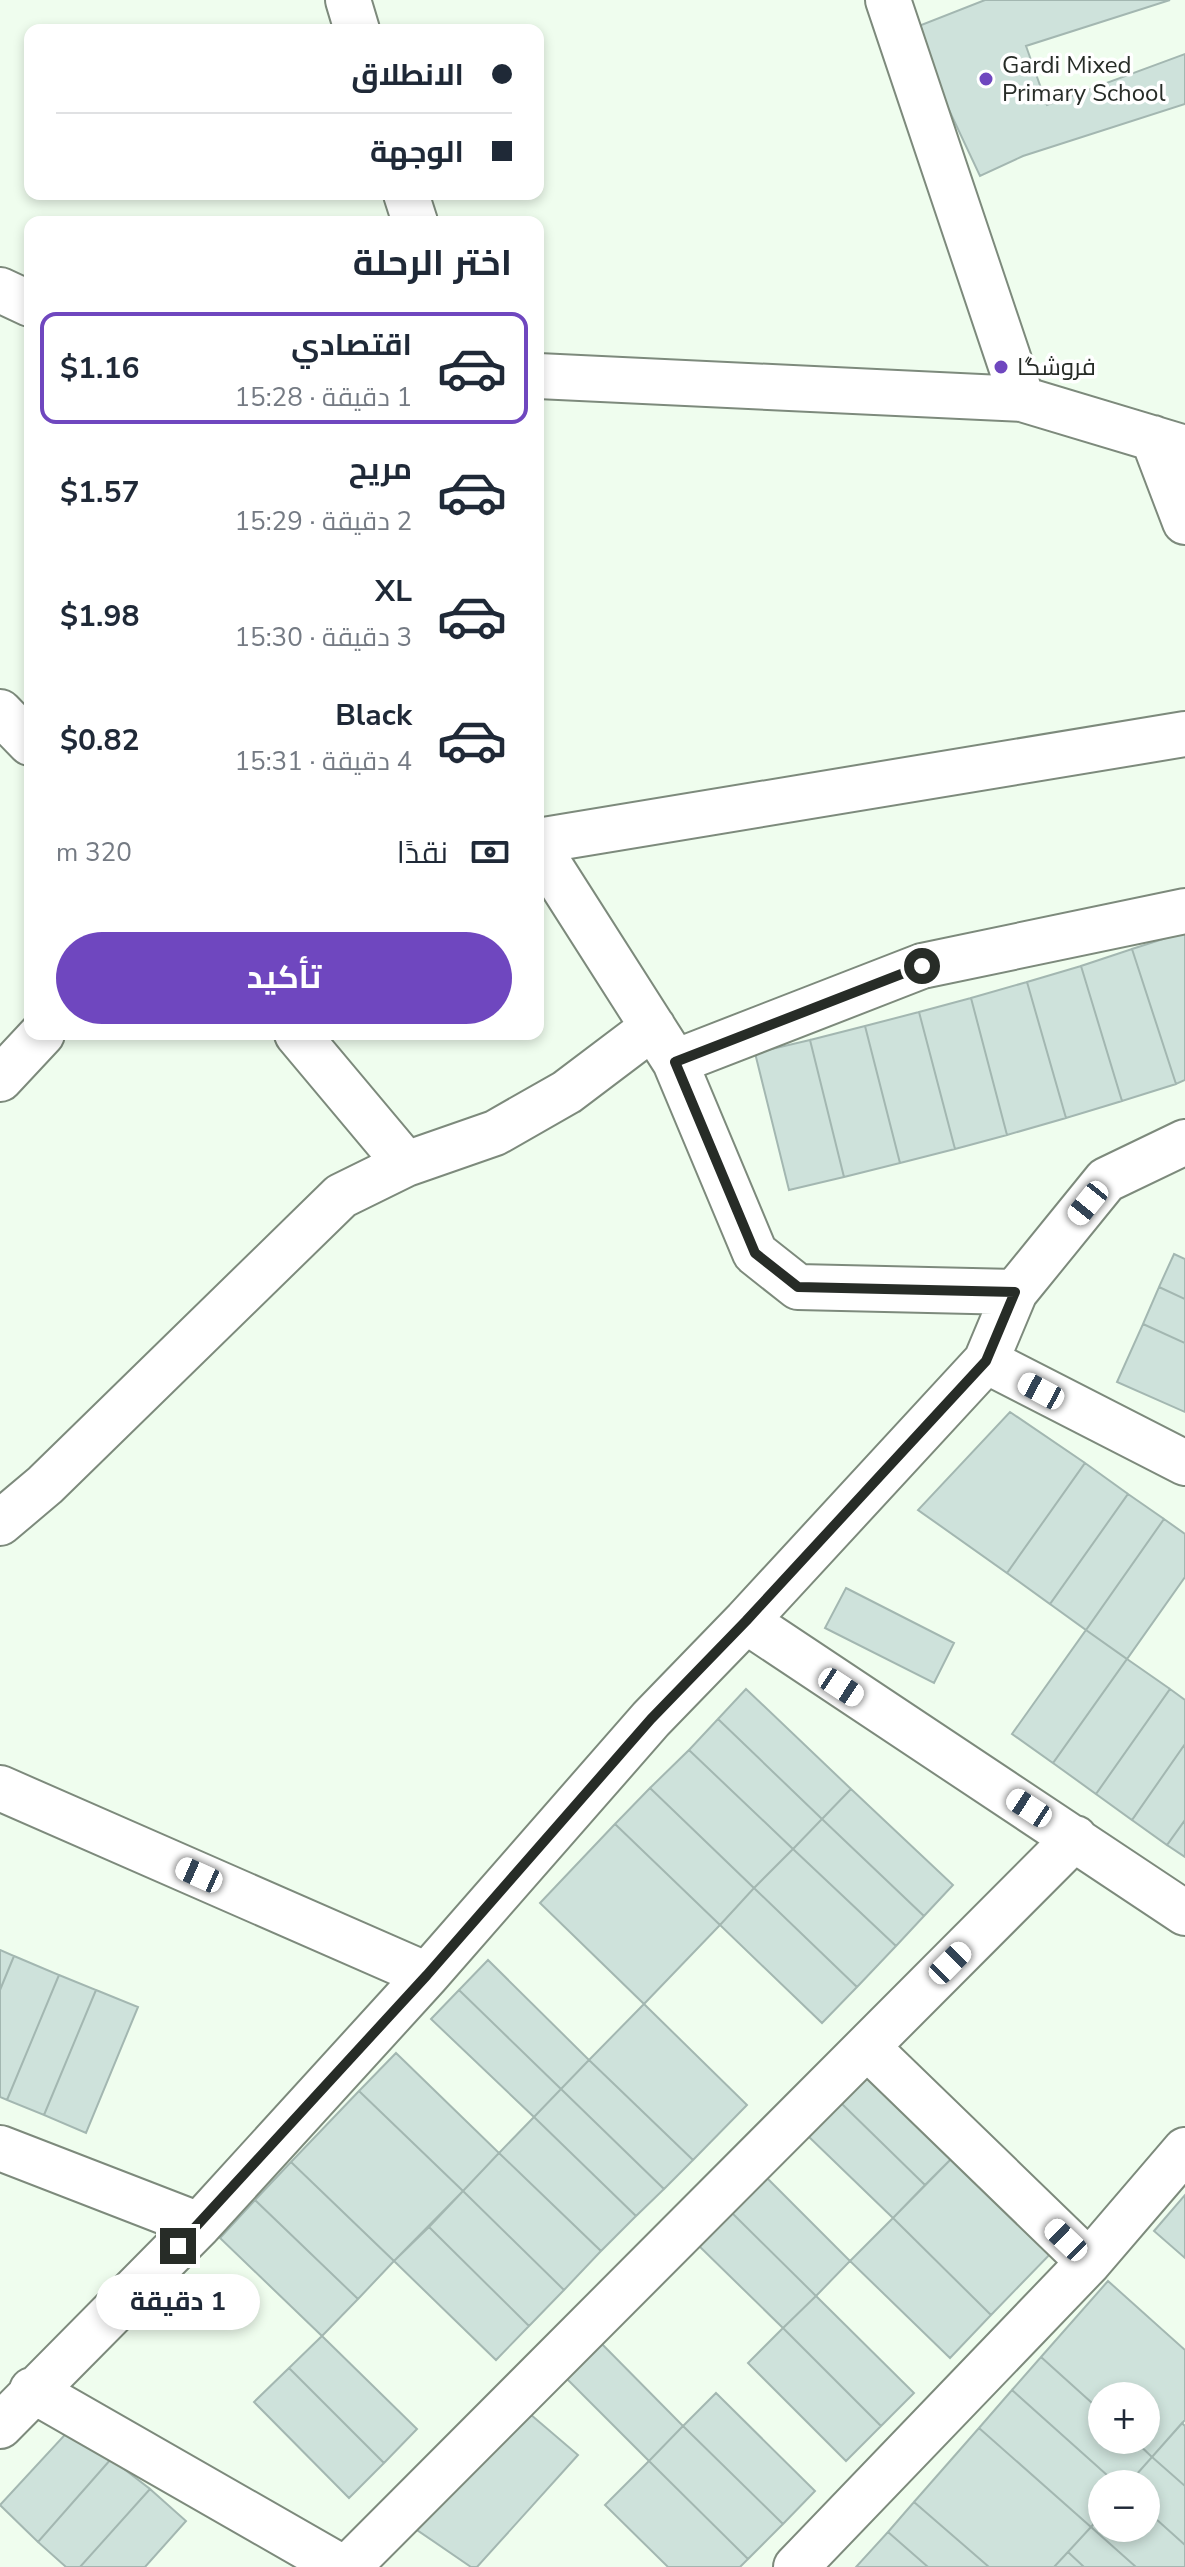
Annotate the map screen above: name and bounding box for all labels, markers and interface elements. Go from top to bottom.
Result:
place label: Gardi Mixed Primary School [1002,49,1166,109]
text: الانطلاق [351,55,464,96]
marker: Gardi Mixed Primary School [977,70,995,88]
text: الوجهة [370,132,464,173]
text: اختر الرحلة [353,239,512,288]
text: اقتصادي [291,325,412,366]
icon: car [436,332,508,404]
text: $1.16 [60,348,139,389]
place label: فروشگا [1017,351,1096,383]
marker: فروشگا [992,358,1010,376]
text: 1 دقيقة · 15:28 [234,380,412,415]
text: مريح [349,449,412,490]
icon: car [436,456,508,528]
text: $1.57 [60,472,139,513]
text: 2 دقيقة · 15:29 [234,504,412,539]
text: XL [375,571,412,612]
icon: car [436,580,508,652]
text: $1.98 [60,596,139,637]
text: 3 دقيقة · 15:30 [234,620,412,655]
text: Black [335,695,412,736]
icon: car [436,704,508,776]
text: $0.82 [60,720,139,761]
text: 4 دقيقة · 15:31 [234,744,412,779]
icon: cash [468,830,512,874]
text: نقدًا [397,833,448,874]
text: 320 m [56,835,132,870]
button: تأكيد [56,932,512,1024]
route start [904,948,940,984]
car [1064,1177,1112,1229]
car [1014,1369,1068,1413]
car [814,1664,868,1710]
car [1002,1785,1056,1831]
car [172,1854,226,1896]
car [925,1938,975,1988]
car [1040,2215,1092,2265]
route end [160,2228,196,2264]
callout: 1 دقيقة [96,2274,260,2330]
text: 1 دقيقة [130,2284,226,2319]
map controls [1088,2382,1160,2542]
button: + [1088,2382,1160,2454]
button: − [1088,2470,1160,2542]

